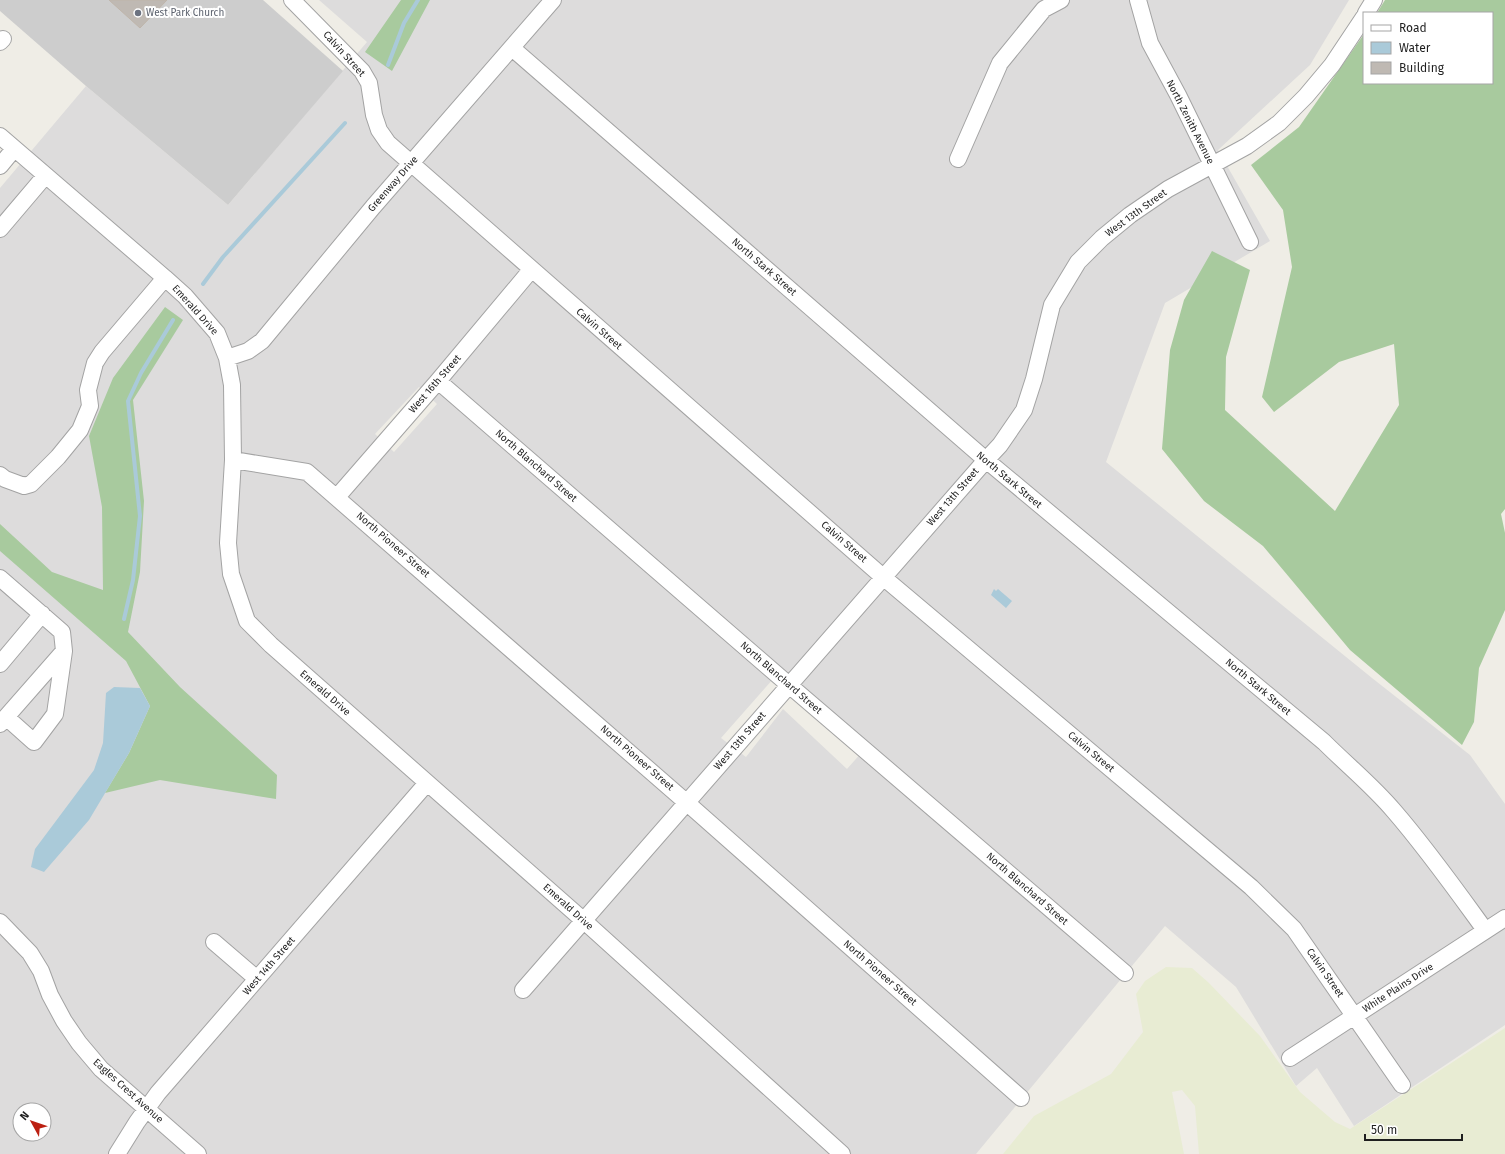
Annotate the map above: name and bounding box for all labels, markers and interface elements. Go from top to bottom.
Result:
place label: West Park Church [146,7,224,19]
marker: West Park Church [133,8,143,18]
legend [1363,12,1493,84]
text: Road [1399,21,1427,35]
street label: Calvin Street [320,29,368,79]
text: Water [1399,41,1431,55]
text: Building [1399,61,1445,75]
street label: North Zenith Avenue [1164,78,1216,166]
street label: Greenway Drive [366,154,420,214]
street label: West 13th Street [1103,186,1169,239]
street label: North Stark Street [729,236,799,299]
street label: Emerald Drive [169,283,221,337]
street label: Calvin Street [574,306,625,352]
street label: West 16th Street [406,352,464,416]
street label: North Blanchard Street [493,427,580,505]
street label: North Stark Street [974,449,1045,511]
street label: West 13th Street [924,465,982,529]
street label: North Pioneer Street [354,510,433,580]
street label: Calvin Street [819,519,870,565]
street label: North Blanchard Street [738,639,825,717]
street label: North Stark Street [1223,656,1294,718]
street label: Emerald Drive [297,668,353,718]
street label: West 13th Street [711,709,769,773]
street label: North Pioneer Street [598,723,677,793]
street label: Calvin Street [1065,729,1117,775]
street label: North Blanchard Street [984,850,1071,928]
street label: Emerald Drive [541,881,595,933]
street label: West 14th Street [240,934,298,998]
street label: North Pioneer Street [841,938,920,1008]
street label: Calvin Street [1304,946,1346,1000]
street label: White Plains Drive [1360,961,1436,1015]
street label: Eagles Crest Avenue [91,1056,165,1126]
north arrow [12,1102,52,1142]
text: N [17,1109,32,1123]
scale bar [1365,1116,1462,1142]
text: 50 m [1371,1123,1397,1137]

